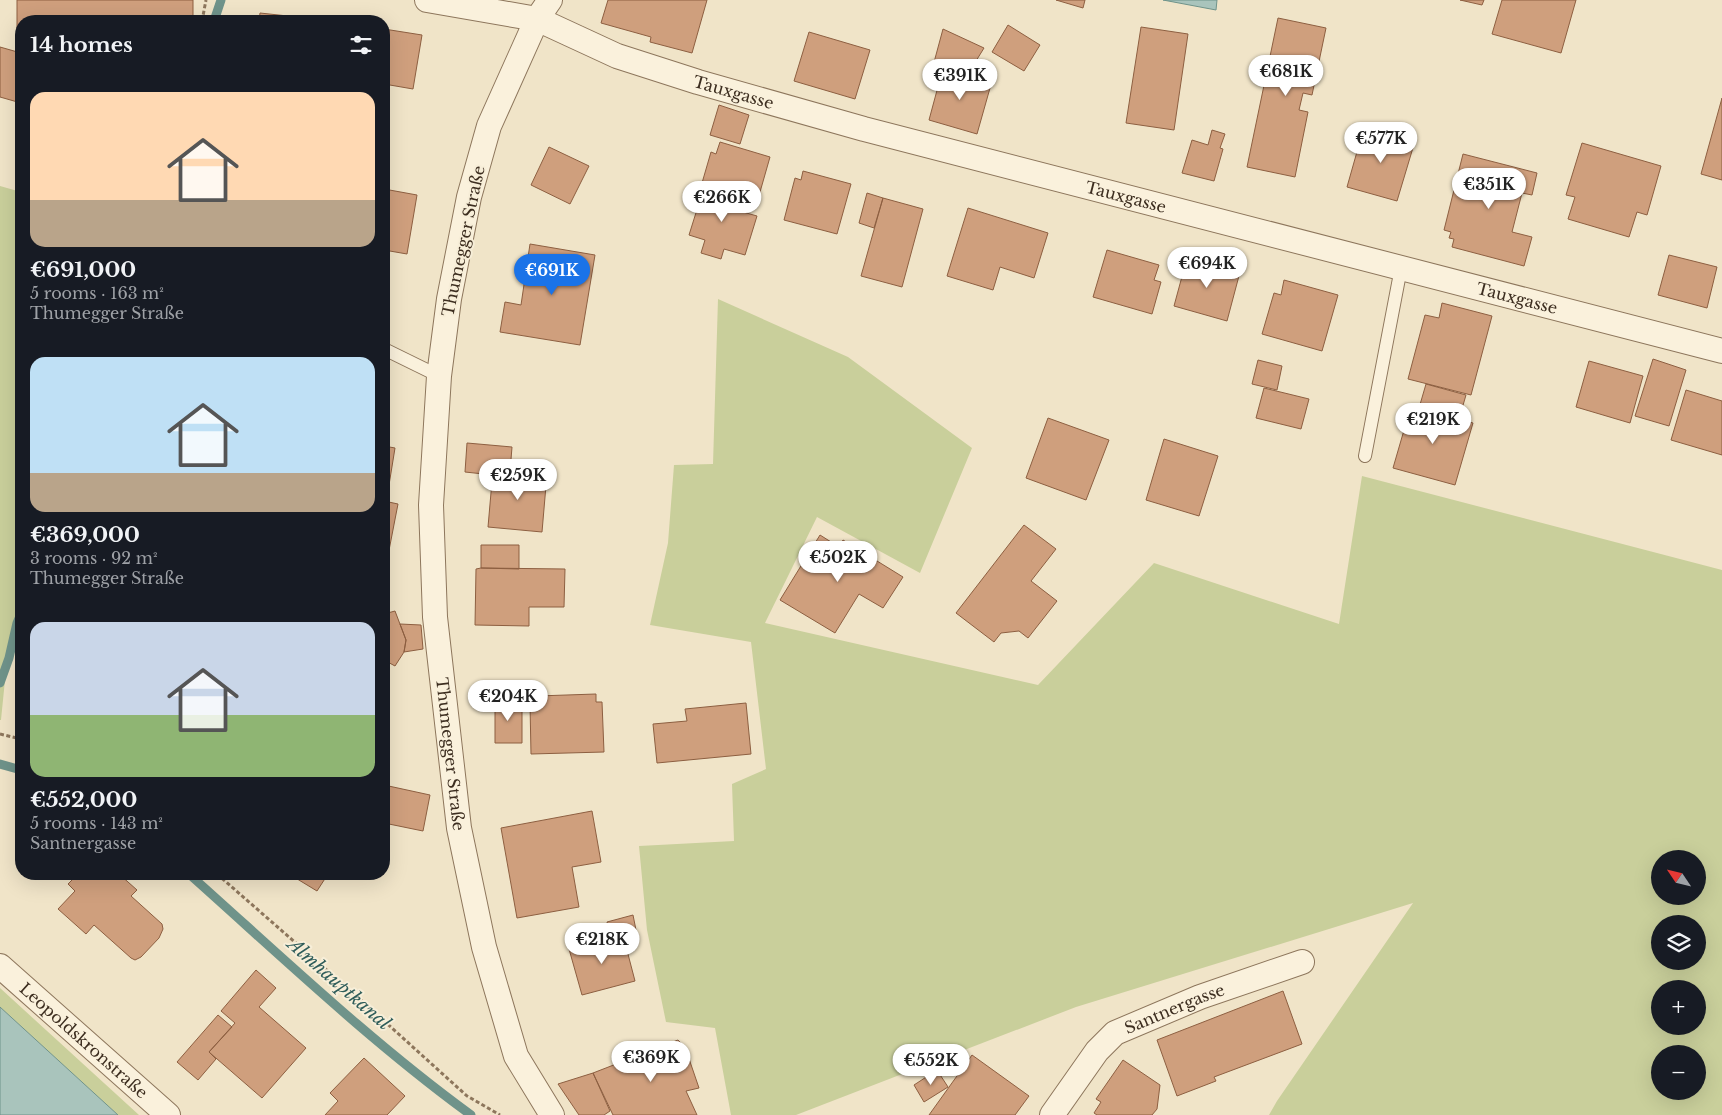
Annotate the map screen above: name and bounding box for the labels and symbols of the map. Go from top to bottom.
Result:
pin: €681K [1251,54,1321,97]
pin: €391K [925,58,995,101]
street label: Tauxgasse [691,71,776,113]
pin: €577K [1346,121,1416,164]
street label: Thumegger Straße [437,164,489,318]
pin: €351K [1454,168,1524,210]
street label: Tauxgasse [1083,177,1169,217]
pin: €266K [687,180,757,223]
pin: €694K [1172,246,1242,289]
pin: €691K [517,254,587,296]
street label: Tauxgasse [1475,278,1560,318]
pin: €219K [1398,402,1468,445]
pin: €259K [483,458,553,501]
pin: €502K [803,540,873,583]
street label: Thumegger Straße [432,677,469,832]
pin: €204K [473,680,543,722]
north arrow [1651,850,1706,905]
pin: €218K [567,922,637,965]
water label: Almhauptkanal [282,932,395,1035]
street label: Leopoldskronstraße [16,978,152,1102]
street label: Santnergasse [1121,979,1227,1038]
pin: €369K [616,1040,686,1083]
pin: €552K [896,1044,966,1086]

